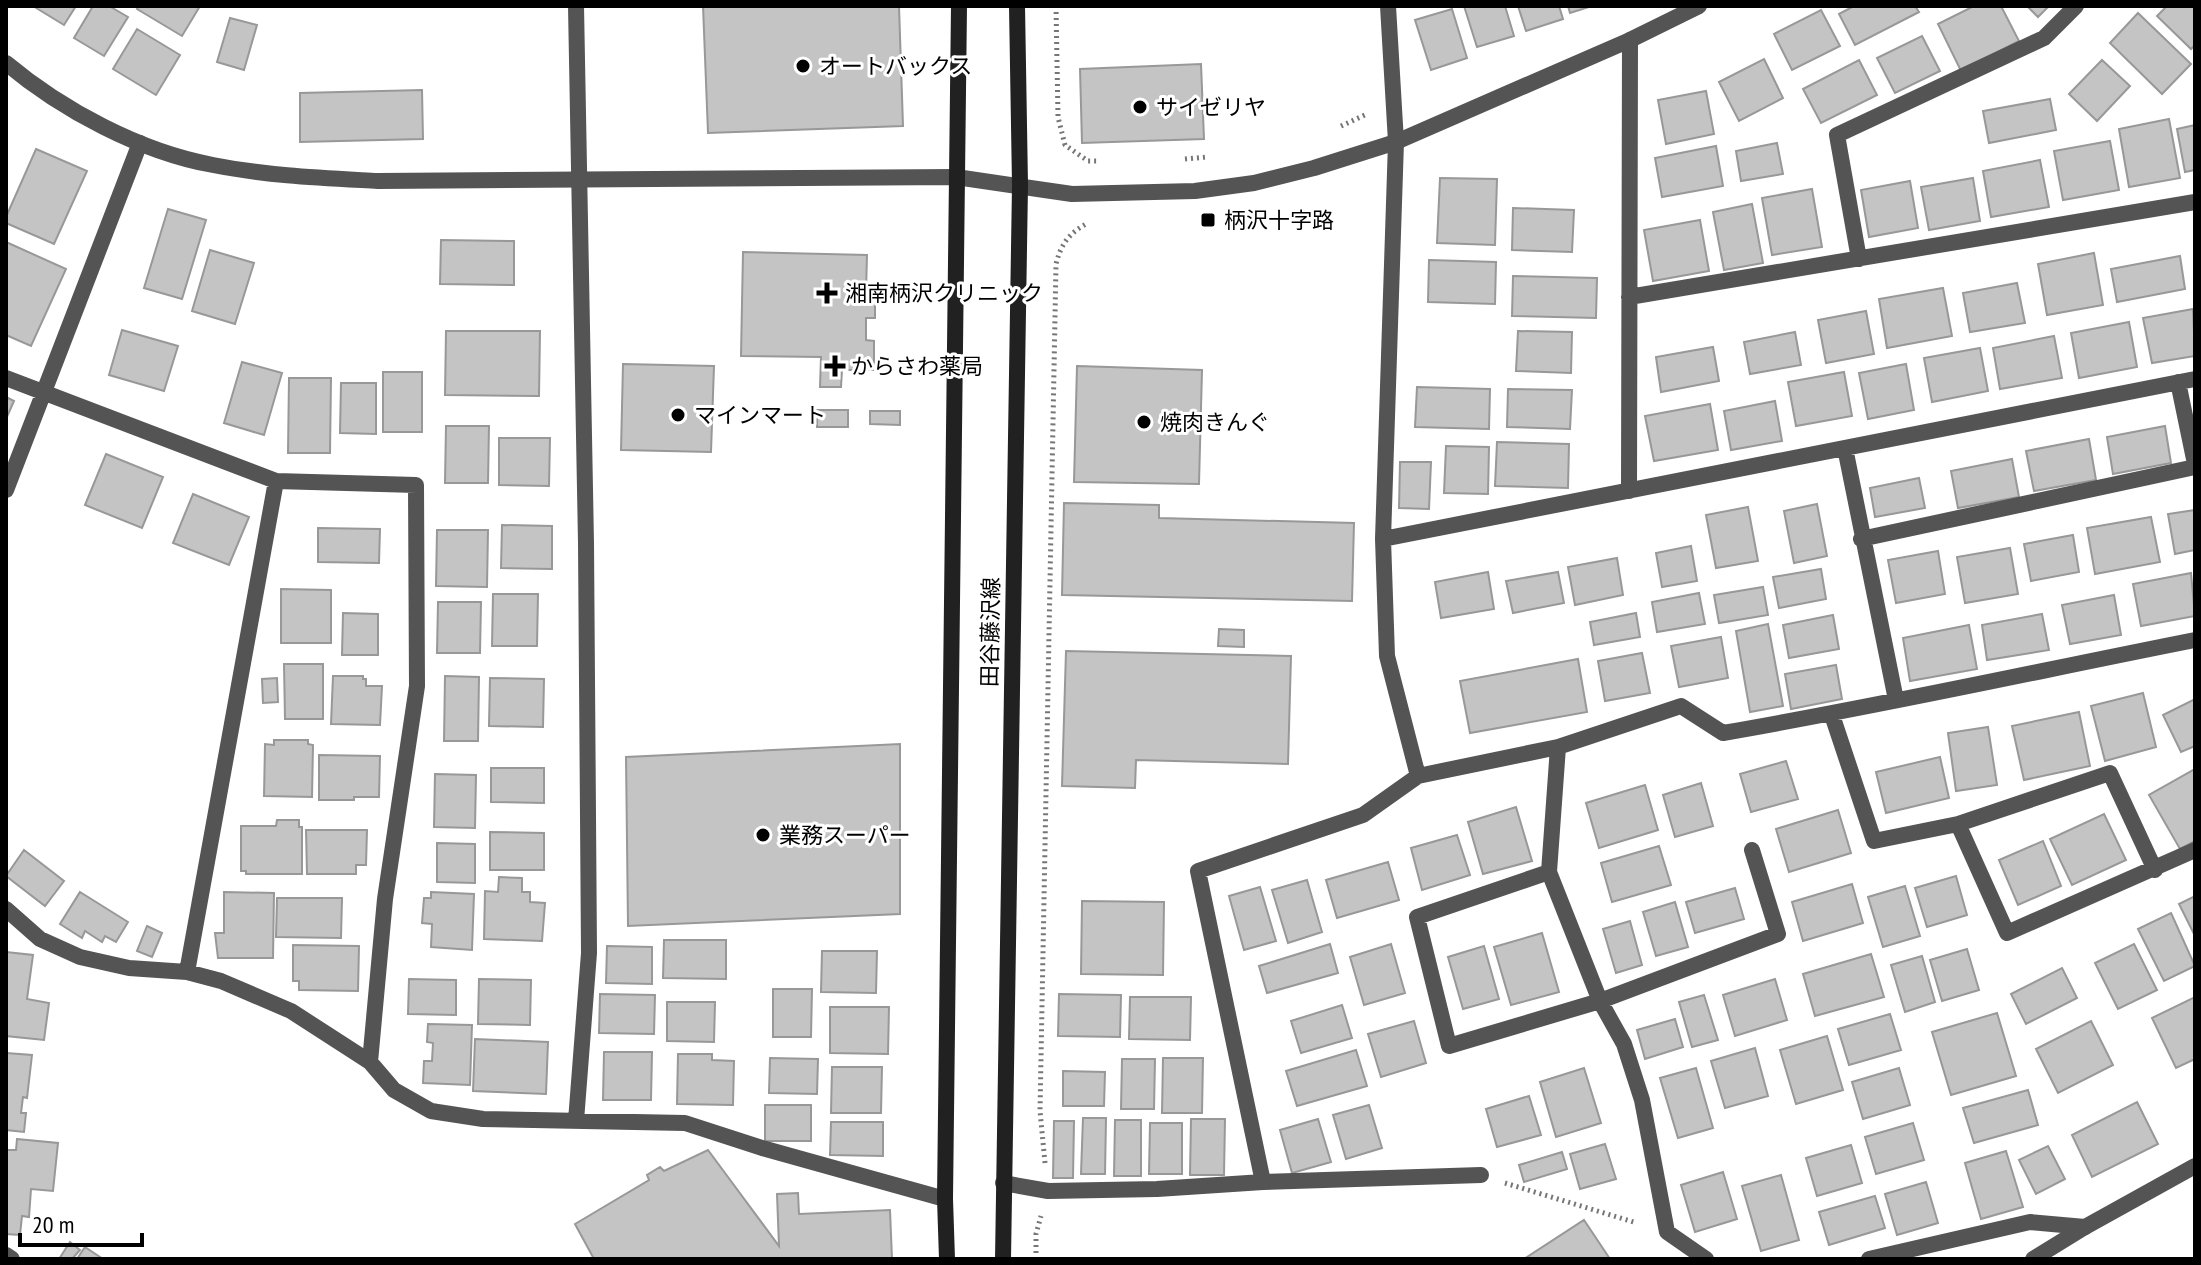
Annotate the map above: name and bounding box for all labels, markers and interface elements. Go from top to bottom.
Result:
place label: オートバックス [819,52,972,80]
marker: オートバックス [794,57,812,75]
place label: サイゼリヤ [1156,93,1266,121]
marker: サイゼリヤ [1131,98,1149,116]
place label: 柄沢十字路 [1224,206,1334,234]
marker: 柄沢十字路 [1199,211,1217,229]
place label: 湘南柄沢クリニック [845,279,1043,307]
marker: 湘南柄沢クリニック [816,282,838,304]
place label: からさわ薬局 [851,352,983,380]
marker: からさわ薬局 [826,357,844,375]
place label: マインマート [694,401,826,429]
marker: マインマート [669,406,687,424]
place label: 焼肉きんぐ [1160,408,1270,436]
marker: 焼肉きんぐ [1135,413,1153,431]
street label: 田谷藤沢線 [975,577,1005,687]
place label: 業務スーパー [779,821,911,849]
marker: 業務スーパー [754,826,772,844]
scale bar [20,1197,142,1247]
text: 20 m [32,1209,74,1240]

